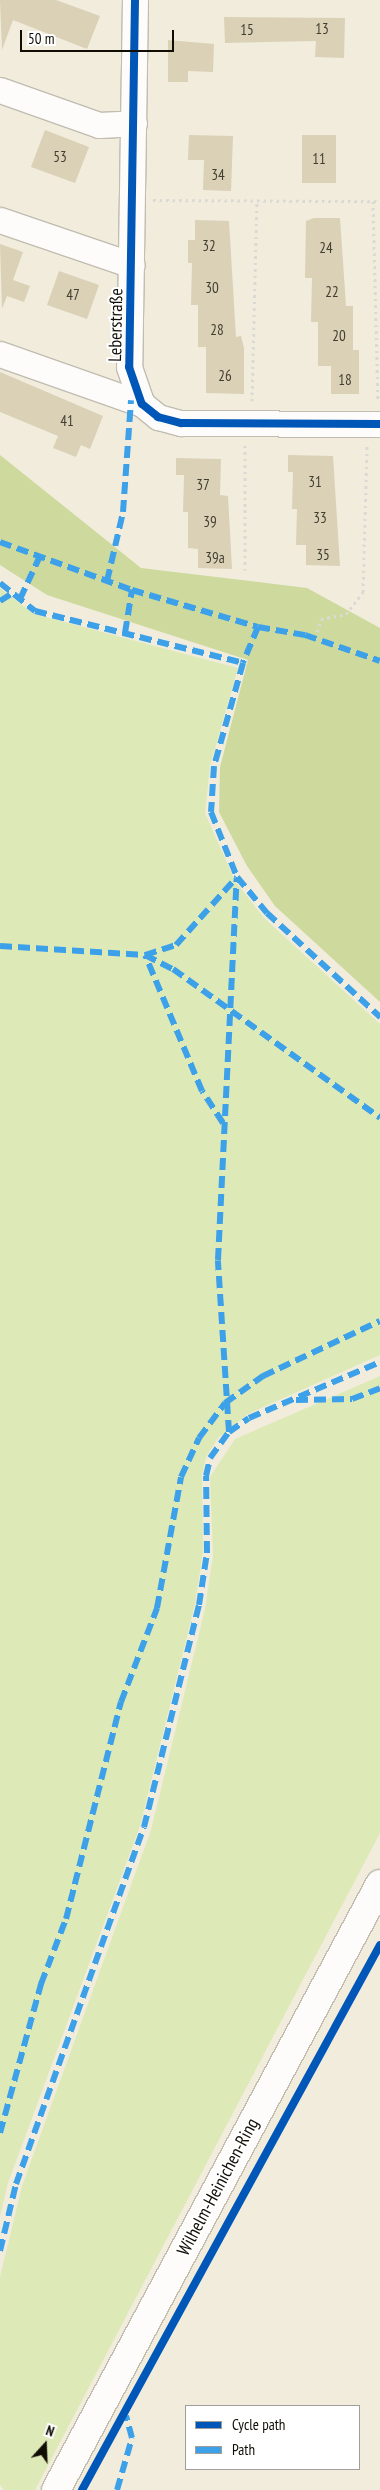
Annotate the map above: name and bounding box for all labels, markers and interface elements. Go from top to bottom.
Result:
scale bar [22,20,176,52]
house number: 13 [315,20,329,38]
house number: 15 [240,21,254,39]
text: 50 m [28,29,54,48]
house number: 53 [53,148,67,166]
house number: 11 [312,150,326,168]
house number: 34 [211,166,225,184]
house number: 32 [202,237,216,255]
house number: 24 [319,239,333,257]
house number: 30 [205,279,219,297]
house number: 22 [325,283,339,301]
house number: 47 [66,286,80,304]
street label: Leberstraße [105,288,127,362]
house number: 28 [210,321,224,339]
house number: 20 [332,327,346,345]
house number: 26 [218,367,232,385]
house number: 18 [338,371,352,389]
house number: 41 [60,412,74,430]
house number: 31 [308,473,322,491]
house number: 37 [196,476,210,494]
house number: 33 [313,509,327,527]
house number: 39 [203,513,217,531]
house number: 35 [316,546,330,564]
house number: 39a [205,549,225,567]
street label: Wilhelm-Heinichen-Ring [173,2115,263,2259]
legend [185,2405,360,2470]
text: Cycle path [232,2415,285,2434]
north arrow [20,2420,70,2470]
text: N [43,2421,57,2441]
text: Path [232,2440,255,2459]

